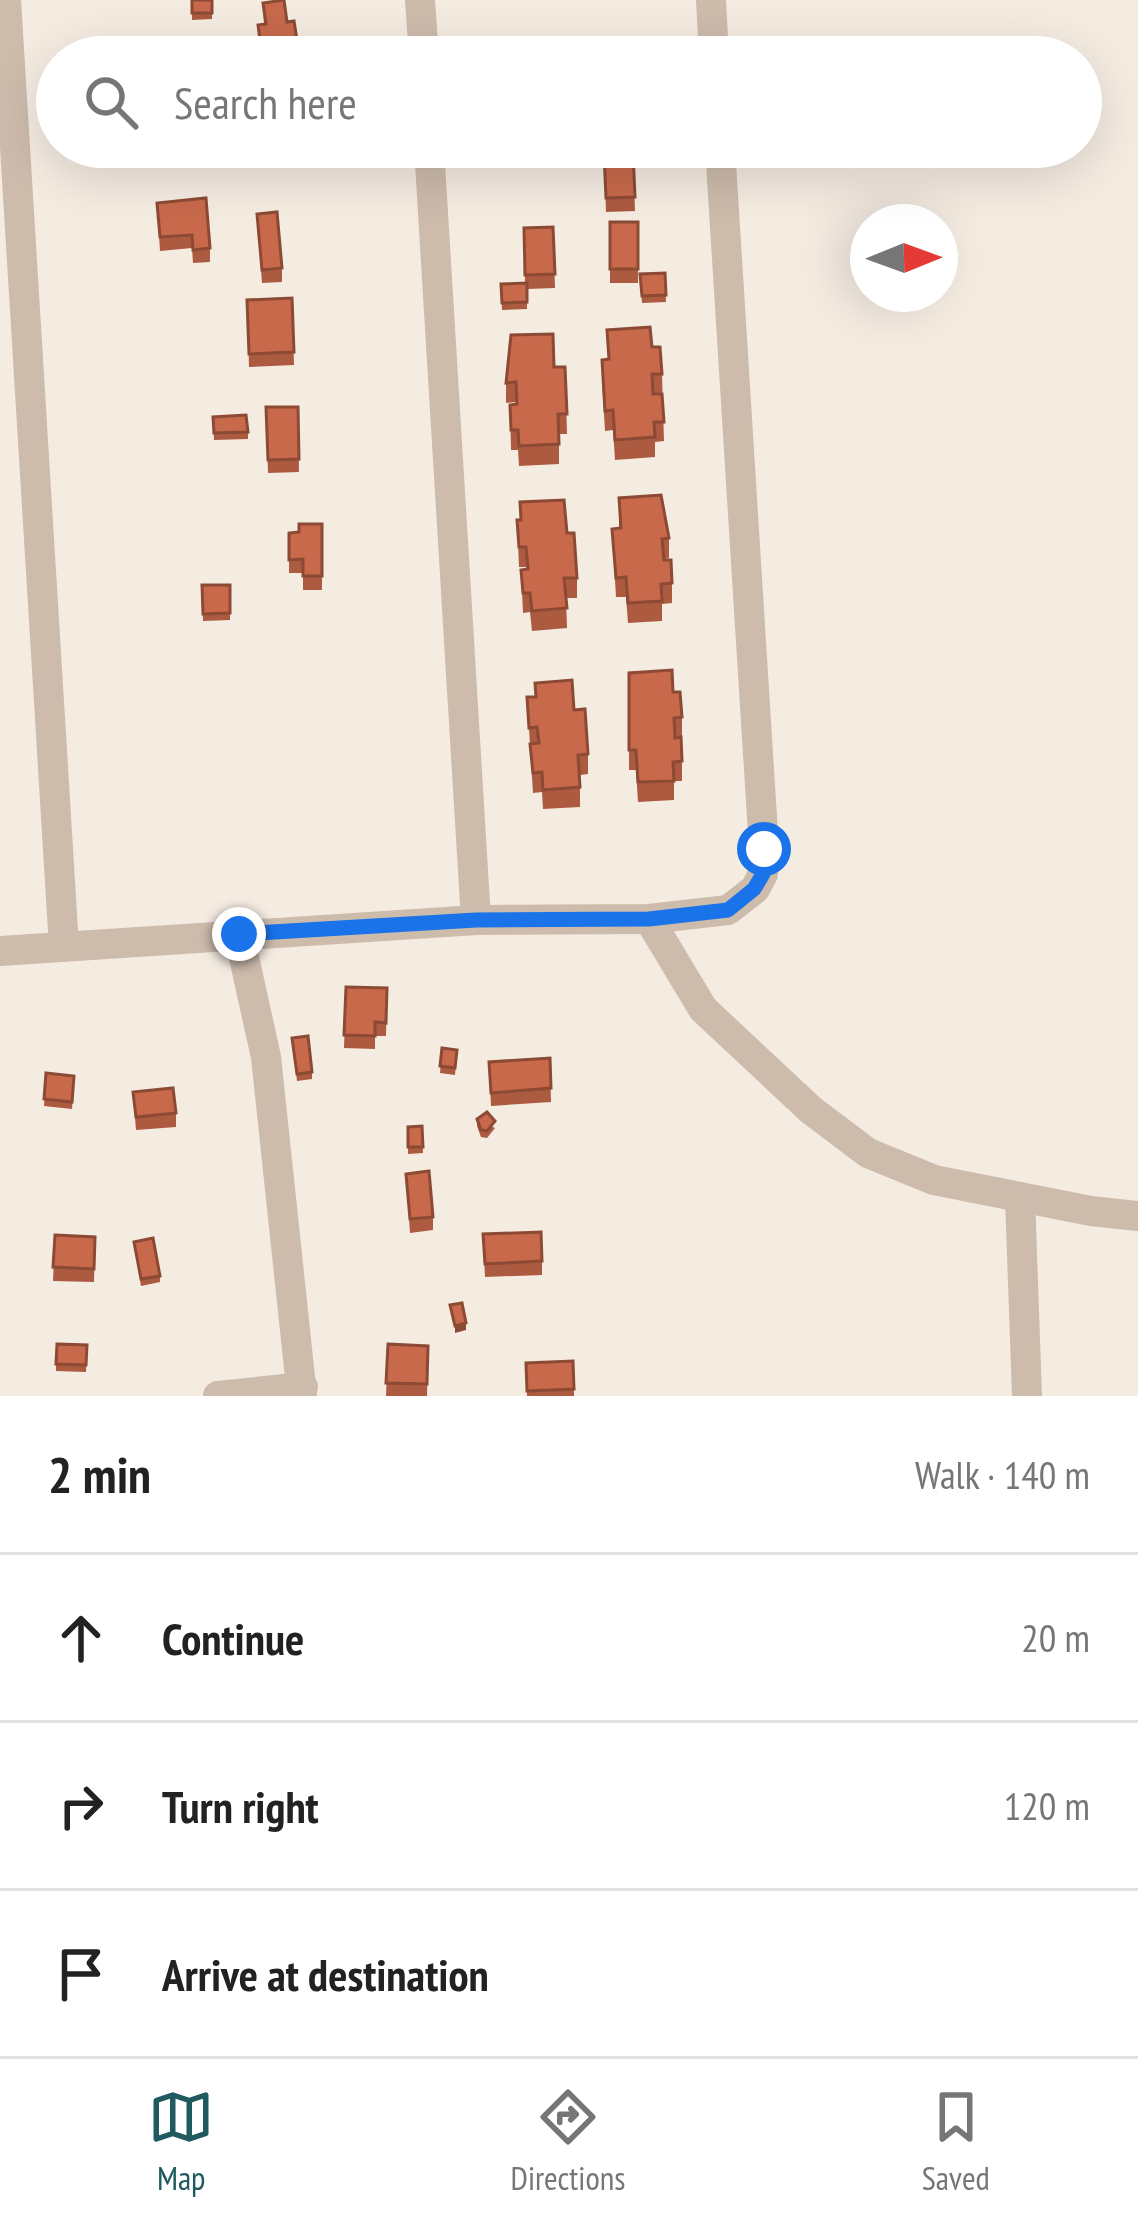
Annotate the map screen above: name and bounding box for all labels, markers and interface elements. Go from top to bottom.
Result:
search box [36,36,1102,168]
icon: search [78,69,144,135]
text: Search here [174,73,357,131]
north arrow [850,204,958,312]
route start [737,822,791,876]
route end [212,907,266,961]
text: 2 min [48,1441,151,1507]
text: Walk · 140 m [915,1449,1090,1500]
icon: ahead [48,1605,114,1671]
text: Continue [162,1609,304,1667]
text: 20 m [1021,1612,1090,1663]
icon: right [48,1773,114,1839]
text: Turn right [162,1777,319,1835]
text: 120 m [1004,1780,1090,1831]
icon: arrive [48,1941,114,2007]
text: Arrive at destination [162,1945,489,2003]
tab: Map [148,2084,214,2199]
tab: Directions [511,2084,625,2199]
tab: Saved [922,2084,990,2199]

